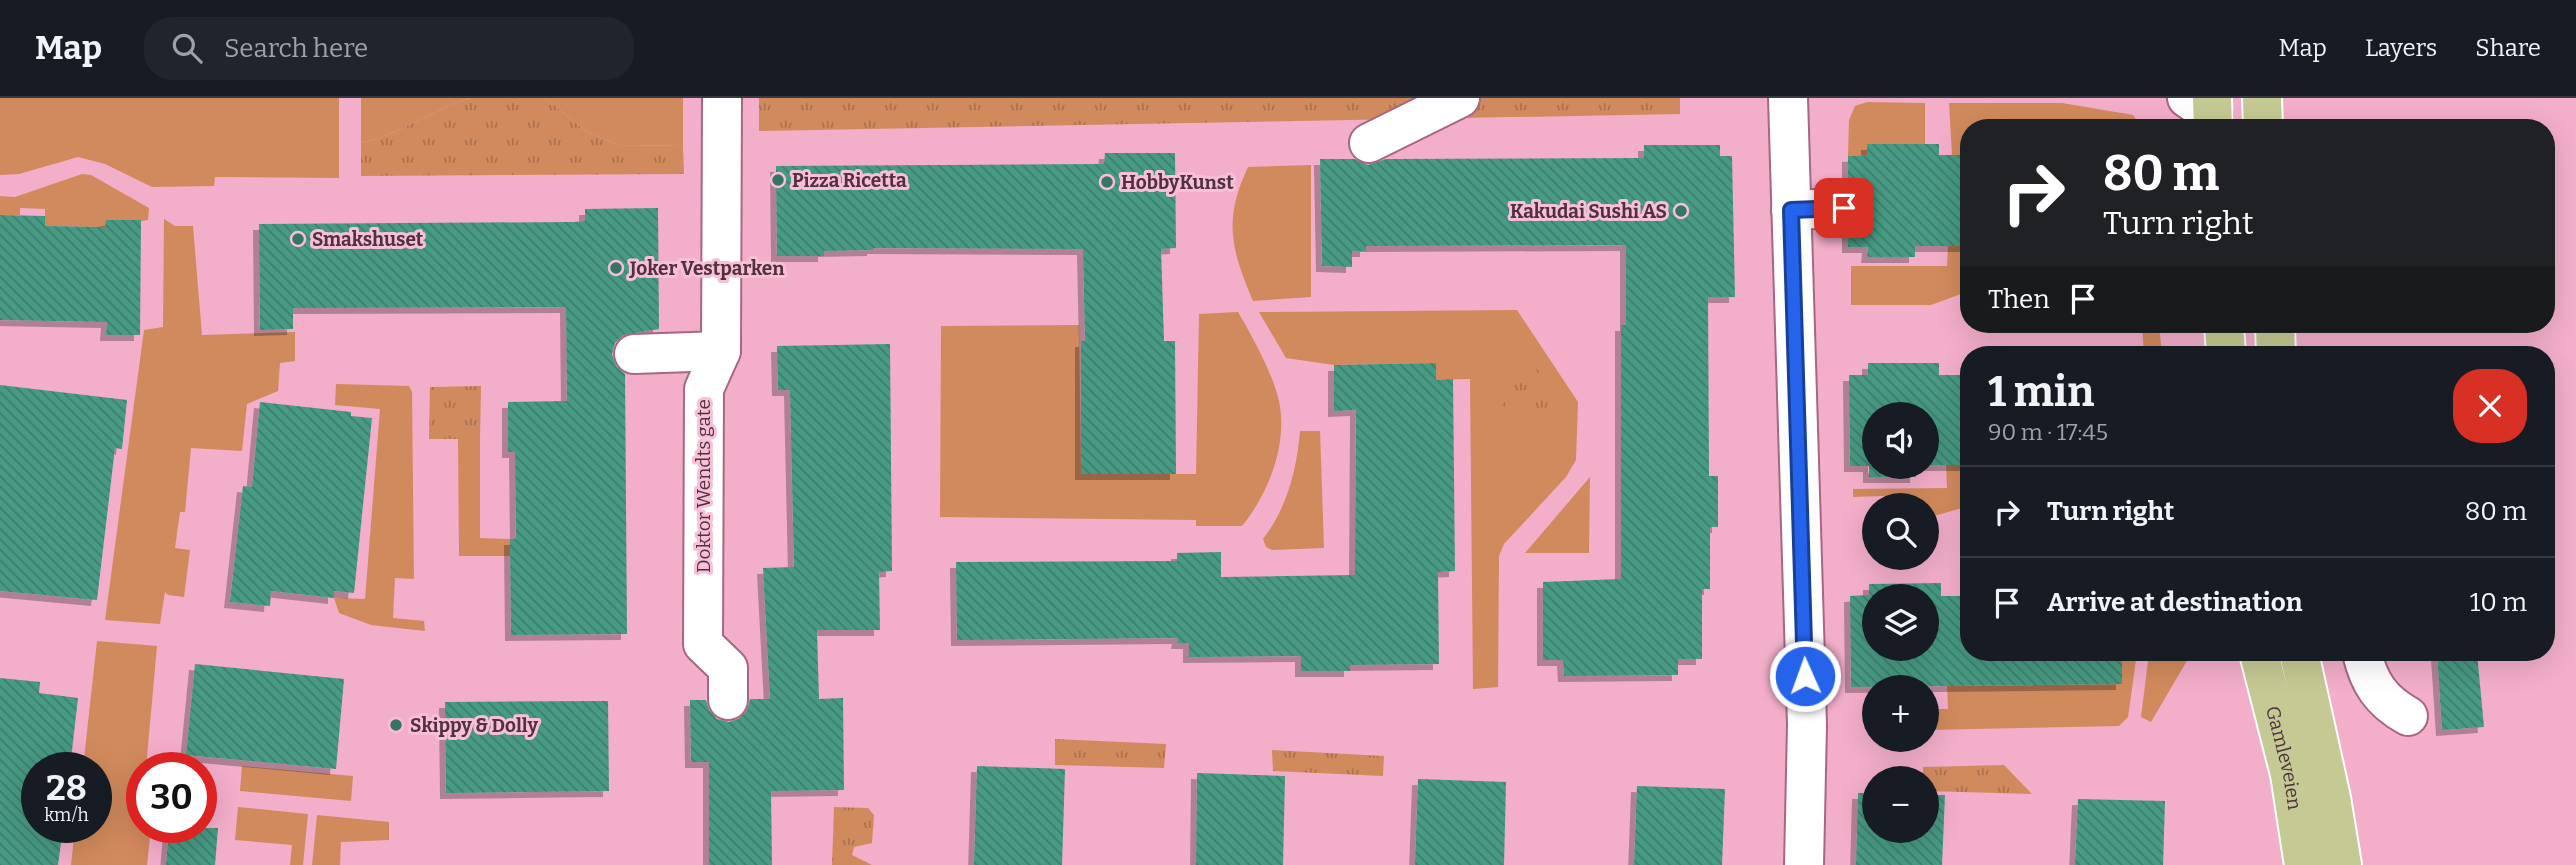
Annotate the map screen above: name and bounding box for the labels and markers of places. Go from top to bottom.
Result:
place label: Pizza Ricetta [792,169,907,192]
place label: HobbyKunst [1121,171,1234,194]
marker: Pizza Ricetta [770,172,786,188]
marker: HobbyKunst [1099,174,1115,190]
pin [1814,178,1874,238]
place label: Kakudai Sushi AS [1510,200,1667,223]
marker: Kakudai Sushi AS [1673,203,1689,219]
place label: Smakshuset [312,228,424,251]
marker: Smakshuset [290,231,306,247]
place label: Joker Vestparken [629,257,785,280]
marker: Joker Vestparken [608,260,624,276]
place label: Skippy & Dolly [410,714,538,737]
marker: Skippy & Dolly [388,717,404,733]

